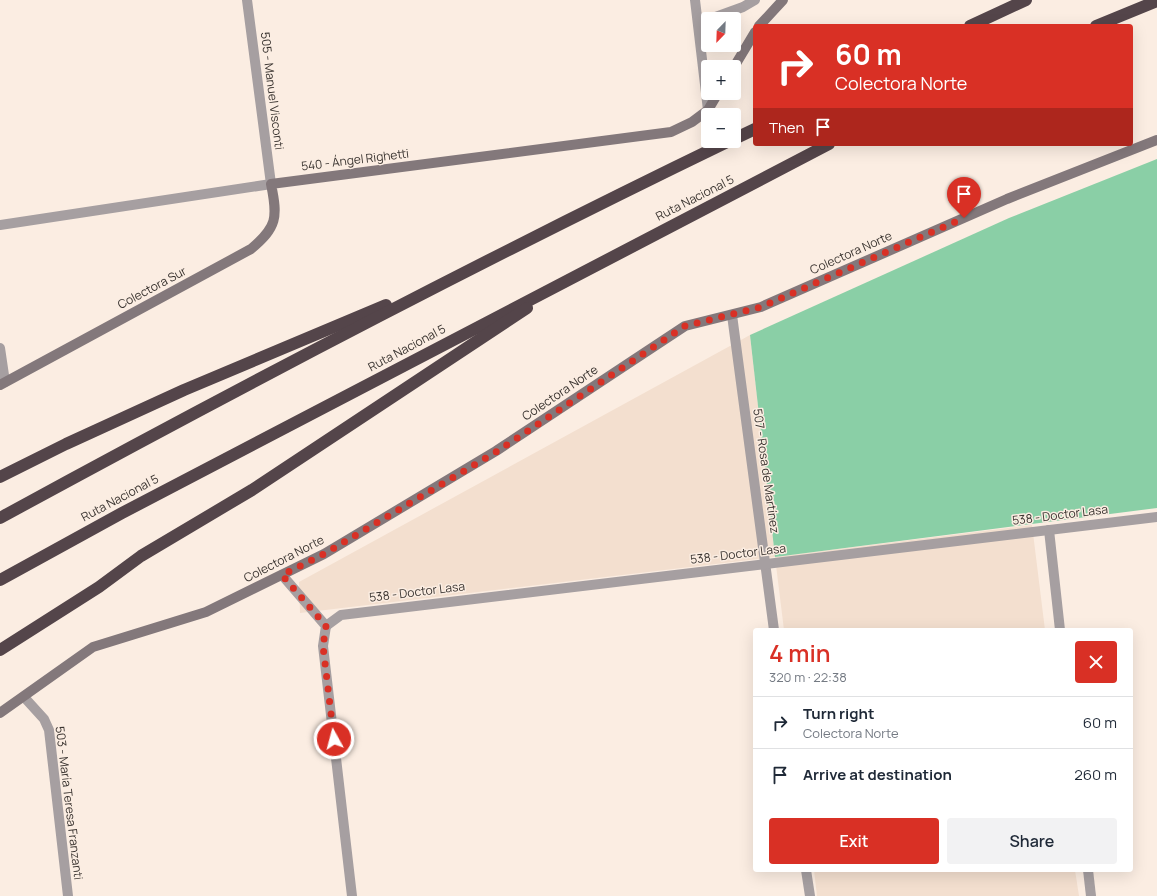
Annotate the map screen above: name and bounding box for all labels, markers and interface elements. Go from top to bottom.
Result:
north arrow [701,12,741,52]
map controls [701,12,741,148]
street label: 505 - Manuel Visconti [257,31,288,151]
text: 60 m [835,35,902,73]
icon: right [769,40,821,92]
button: + [701,60,741,100]
text: Colectora Norte [835,71,967,95]
button: − [701,108,741,148]
icon: arrive [812,116,834,138]
text: Then [769,117,804,138]
street label: 540 - Ángel Righetti [300,144,410,175]
street label: Ruta Nacional 5 [653,170,737,225]
pin [947,177,981,218]
icon: arrive [953,183,975,205]
street label: Colectora Norte [807,227,895,278]
street label: Colectora Sur [114,262,190,313]
street label: Ruta Nacional 5 [365,320,449,375]
street label: Colectora Norte [518,361,601,424]
street label: 507 - Rosa de Martínez [749,407,784,534]
street label: Ruta Nacional 5 [78,470,162,525]
street label: 538 - Doctor Lasa [1011,500,1109,529]
street label: Colectora Norte [241,531,327,586]
street label: 538 - Doctor Lasa [689,539,787,568]
street label: 538 - Doctor Lasa [368,577,466,606]
text: 4 min [769,636,831,669]
button: close [1075,641,1117,683]
text: 320 m · 22:38 [769,668,847,686]
text: Turn right [803,703,874,724]
icon: right [769,712,791,734]
text: 60 m [1083,712,1117,733]
position arrow [313,718,355,760]
text: Colectora Norte [803,724,899,742]
street label: 503 - María Teresa Franzanti [52,725,87,881]
icon: arrive [769,764,791,786]
text: Arrive at destination [803,764,952,785]
text: 260 m [1074,764,1117,785]
button: Exit [769,818,939,864]
button: Share [947,818,1117,864]

